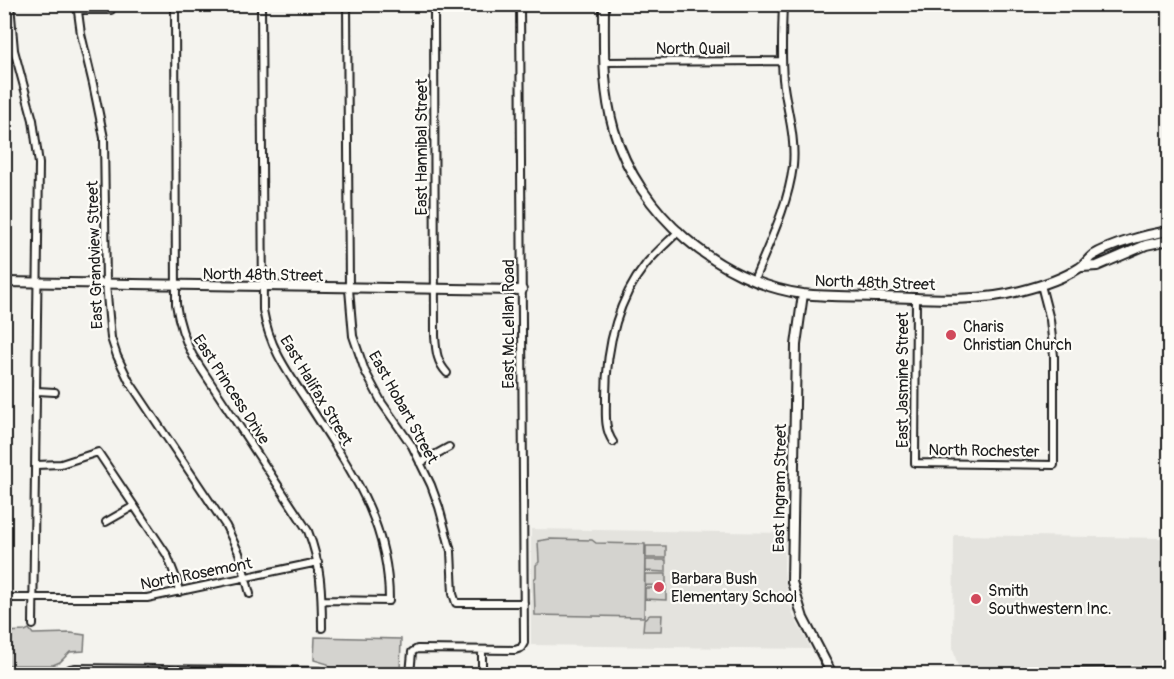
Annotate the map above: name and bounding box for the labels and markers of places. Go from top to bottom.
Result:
place label: Charis Christian Church [963,317,1072,355]
marker: Charis Christian Church [944,328,958,342]
place label: Barbara Bush Elementary School [671,569,797,607]
marker: Barbara Bush Elementary School [652,580,666,594]
place label: Smith Southwestern Inc. [988,581,1112,619]
marker: Smith Southwestern Inc. [969,592,983,606]

